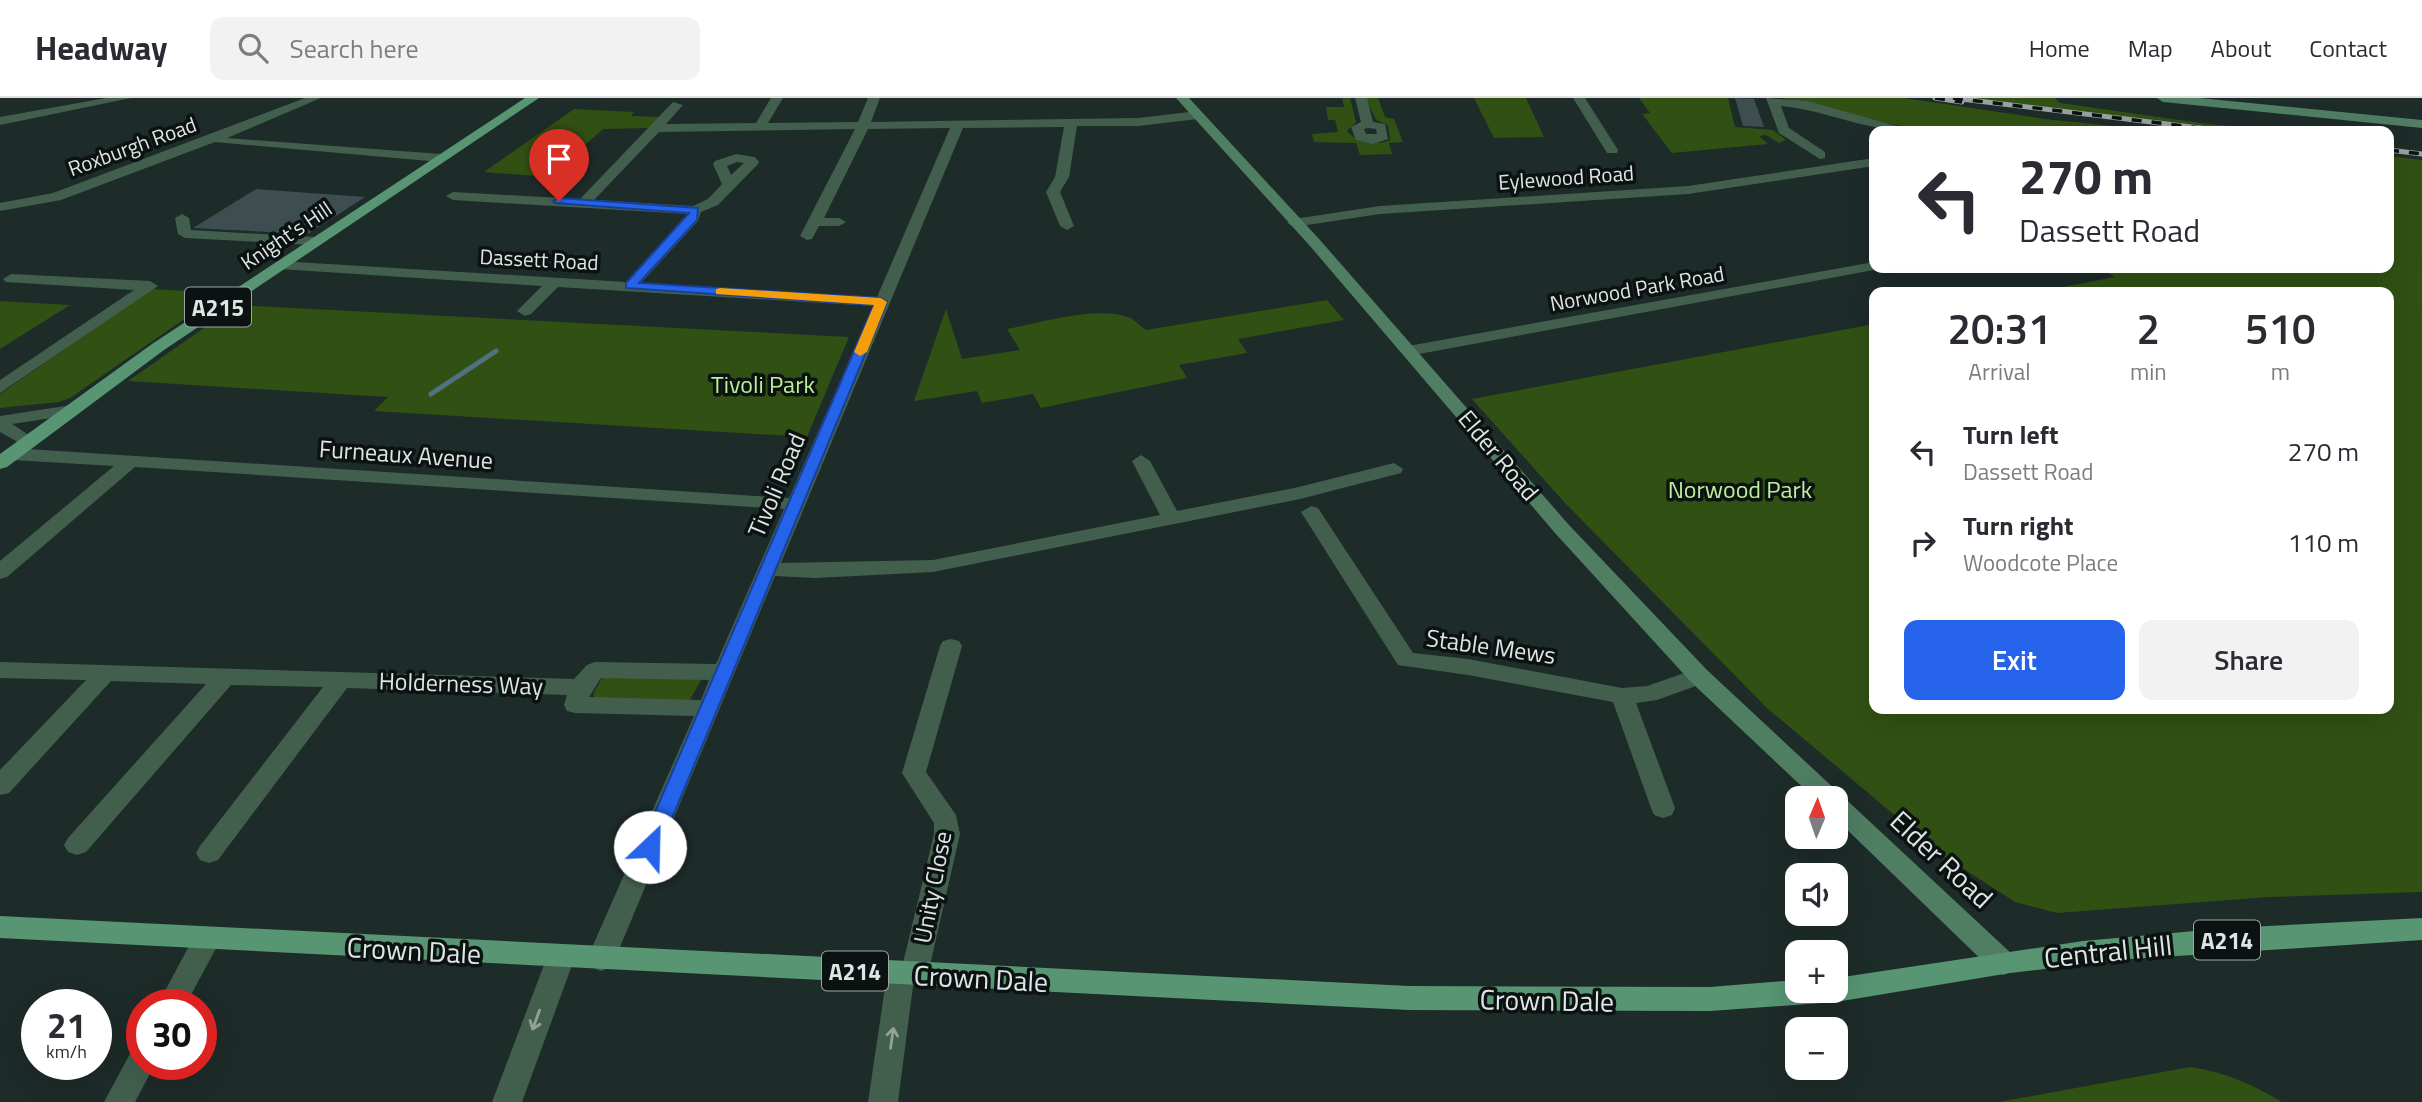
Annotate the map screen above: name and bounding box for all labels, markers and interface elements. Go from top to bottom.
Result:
search box [210,17,700,80]
text: Headway [35,23,168,73]
icon: search [234,29,272,67]
text: Search here [290,29,419,68]
text: Home [2029,30,2090,66]
text: Map [2128,30,2173,66]
text: About [2211,30,2271,66]
text: Contact [2309,30,2387,66]
street label: Roxburgh Road [63,108,201,184]
pin [529,129,589,201]
text: 270 m [2019,138,2153,213]
icon: arrive [540,140,578,178]
icon: left [1904,154,1995,245]
street label: Eylewood Road [1497,156,1635,198]
street label: Knight's Hill [234,193,338,277]
text: Dassett Road [2019,206,2200,254]
street label: Dassett Road [479,240,599,278]
street label: Norwood Park Road [1547,257,1727,319]
road number: A215 [185,288,251,327]
text: 20:31 [1947,296,2052,360]
text: 2 [2137,296,2160,360]
text: 510 [2245,296,2316,360]
text: Arrival [1968,354,2031,389]
text: min [2130,354,2167,389]
text: m [2271,354,2290,389]
park label: Tivoli Park [711,366,815,402]
street label: Elder Road [1450,402,1548,508]
text: Turn left [1963,415,2058,454]
street label: Tivoli Road [738,427,814,543]
street label: Furneaux Avenue [318,430,494,478]
text: 270 m [2288,432,2359,471]
icon: left [1904,433,1942,471]
text: Dassett Road [1963,454,2093,489]
park label: Norwood Park [1668,471,1813,507]
text: Turn right [1963,506,2074,545]
text: 110 m [2288,523,2359,562]
icon: right [1904,524,1942,562]
text: Woodcote Place [1963,545,2118,580]
street label: Stable Mews [1424,619,1558,673]
button: Exit [1904,620,2125,700]
button: Share [2139,620,2359,700]
street label: Holderness Way [378,662,544,704]
north arrow [1785,786,1848,849]
map controls [1785,786,1848,1080]
street label: Elder Road [1881,800,2003,918]
position arrow [613,810,687,884]
street label: Unity Close [904,828,960,946]
button: sound [1785,863,1848,926]
road number: A214 [2194,920,2260,960]
street label: Central Hill [2042,923,2174,979]
street label: Crown Dale [346,925,482,975]
button: + [1785,940,1848,1003]
road number: A214 [822,951,888,990]
street label: Crown Dale [913,953,1049,1003]
street label: Crown Dale [1479,977,1615,1023]
speed limit sign: 30 [126,989,217,1080]
text: 21 [47,998,86,1052]
one-way arrow [529,1009,542,1031]
button: − [1785,1017,1848,1080]
one-way arrow [886,1027,899,1050]
text: km/h [46,1038,87,1065]

